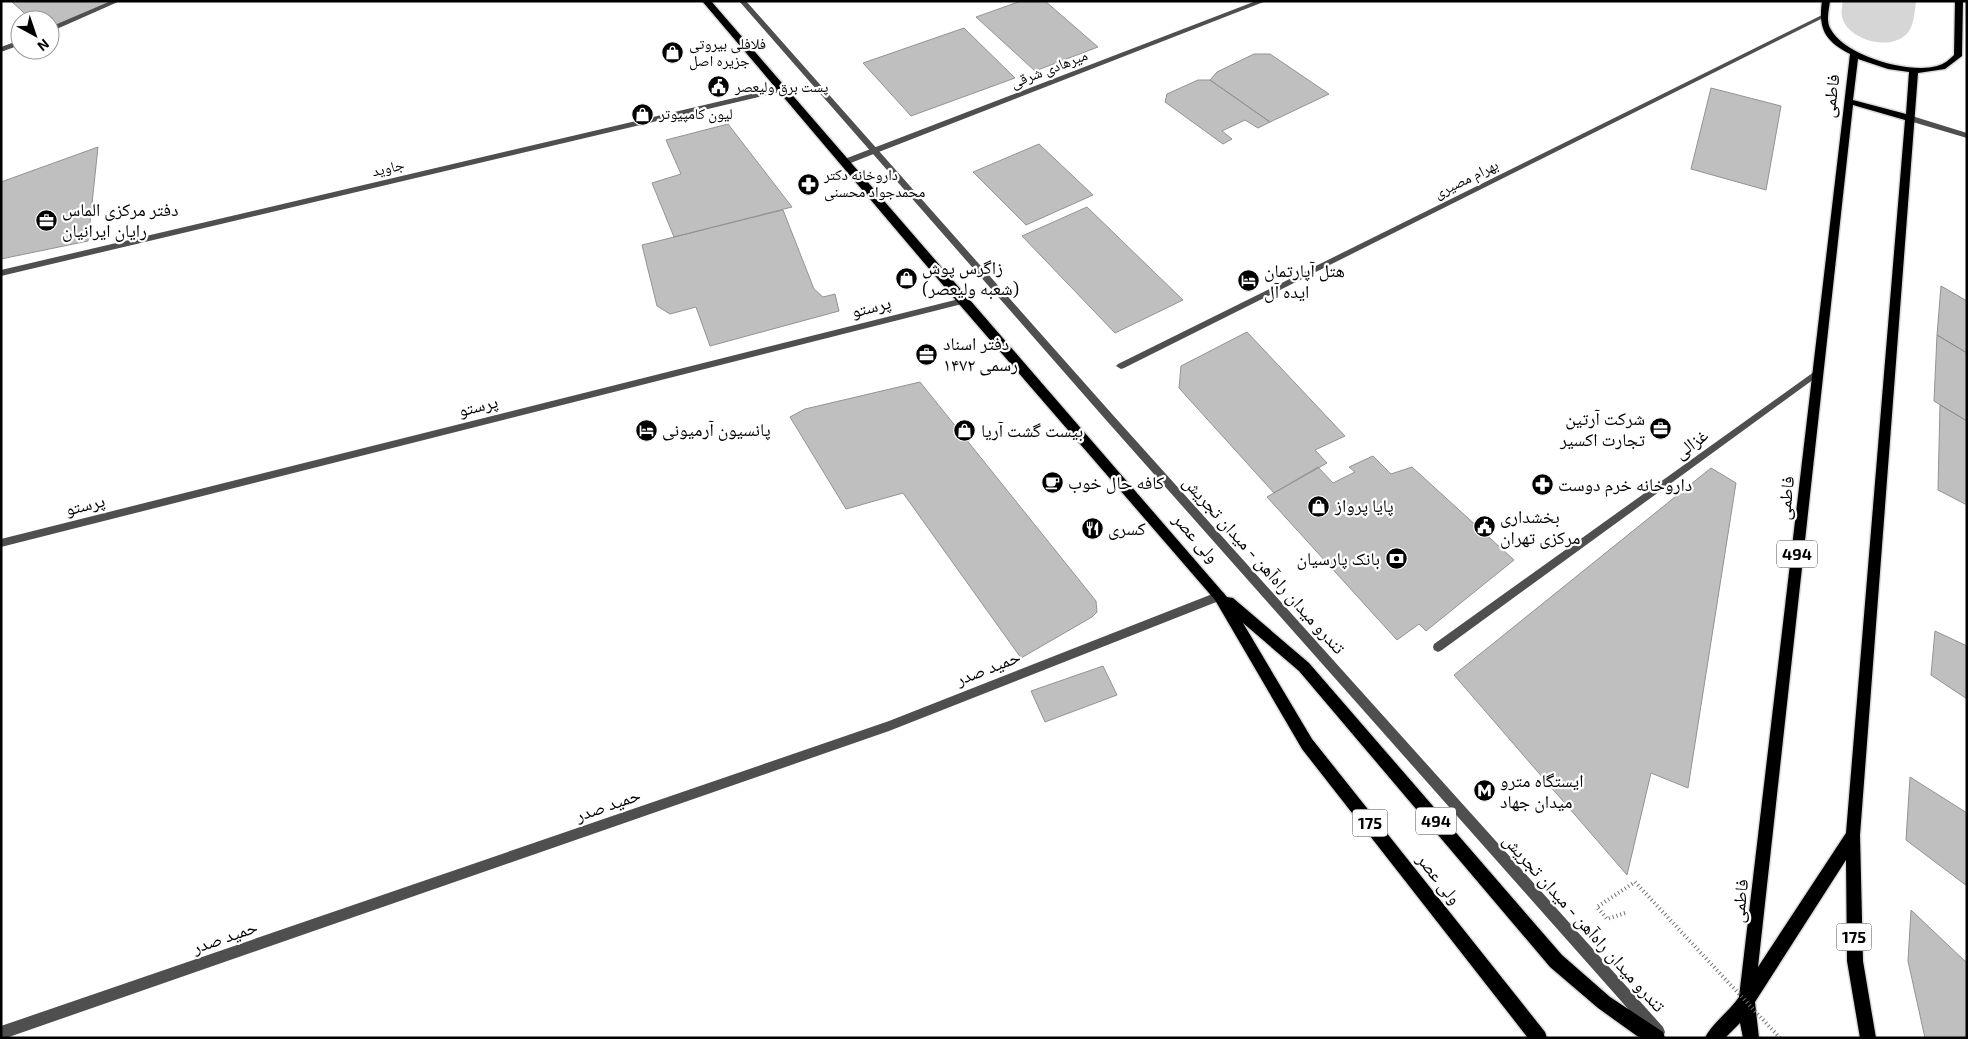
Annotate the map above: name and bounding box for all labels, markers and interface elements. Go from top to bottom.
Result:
north arrow [10,10,60,60]
place label: فلافلی بیروتی جزیره اصل [689,34,766,71]
text: N [34,36,53,55]
shop icon: فلافلی بیروتی جزیره اصل [661,41,685,65]
street label: میرهادی شرقی [1008,45,1091,93]
street label: فاطمی [1816,73,1845,119]
public building icon: پست برق ولیعصر [707,75,731,99]
place label: پست برق ولیعصر [734,77,828,97]
shop icon: لیون کامپیوتر [631,102,655,126]
place label: لیون کامپیوتر [658,104,733,124]
street label: جاوید [370,154,406,180]
street label: بهرام مصیری [1430,155,1502,203]
place label: داروخانه دکتر محمدجواد محسنی [823,165,925,202]
pharmacy icon: داروخانه دکتر محمدجواد محسنی [796,172,820,196]
place label: دفتر مرکزی الماس رایان ایرانیان [62,198,178,242]
office icon: دفتر مرکزی الماس رایان ایرانیان [34,208,58,232]
place label: زاگرس پوش (شعبه ولیعصر) [922,256,1019,300]
place label: هتل آپارتمان ایده آل [1264,259,1345,303]
shop icon: زاگرس پوش (شعبه ولیعصر) [894,266,918,290]
hotel icon: هتل آپارتمان ایده آل [1236,269,1260,293]
street label: پرستو [849,290,893,323]
place label: دفتر اسناد رسمی ۱۴۷۲ [943,332,1018,376]
office icon: دفتر اسناد رسمی ۱۴۷۲ [915,342,939,366]
street label: پرستو [456,389,500,422]
place label: شرکت آرتین تجارت اکسیر [1559,407,1645,450]
office icon: شرکت آرتین تجارت اکسیر [1649,417,1673,441]
hotel icon: پانسیون آرمیونی [634,418,658,442]
place label: پانسیون آرمیونی [662,418,771,441]
shop icon: بیست گشت آریا [953,419,977,443]
place label: بیست گشت آریا [981,419,1083,442]
street label: غزالی [1669,423,1712,464]
cafe icon: کافه حال خوب [1040,471,1064,495]
place label: کافه حال خوب [1068,471,1165,494]
street label: تندرو میدان راه‌آهن - میدان تجریش [1178,471,1351,659]
pharmacy icon: داروخانه خرم دوست [1530,473,1554,497]
place label: داروخانه خرم دوست [1558,473,1692,497]
street label: فاطمی [1772,475,1799,521]
street label: پرستو [63,488,107,521]
shop icon: پایا پرواز [1307,494,1331,518]
place label: پایا پرواز [1334,494,1394,517]
place label: بخشداری مرکزی تهران [1500,505,1581,549]
street label: ولی عصر [1168,507,1224,567]
public building icon: بخشداری مرکزی تهران [1472,515,1496,539]
restaurant icon: كسرى [1080,517,1104,541]
place label: كسرى [1108,517,1146,540]
road number: 494 [1777,540,1817,568]
place label: بانک پارسیان [1296,547,1380,570]
bank icon: بانک پارسیان [1384,547,1408,571]
street label: حمید صدر [951,645,1023,690]
place label: ایستگاه مترو میدان جهاد [1500,769,1583,813]
metro station icon: ایستگاه مترو میدان جهاد [1472,779,1496,803]
street label: حمید صدر [571,783,643,826]
road number: 494 [1416,808,1456,834]
road number: 175 [1352,810,1388,836]
street label: تندرو میدان راه‌آهن - میدان تجریش [1498,829,1671,1017]
street label: ولی عصر [1412,848,1467,909]
street label: فاطمی [1726,878,1753,924]
street label: حمید صدر [188,915,260,958]
road number: 175 [1836,924,1872,950]

